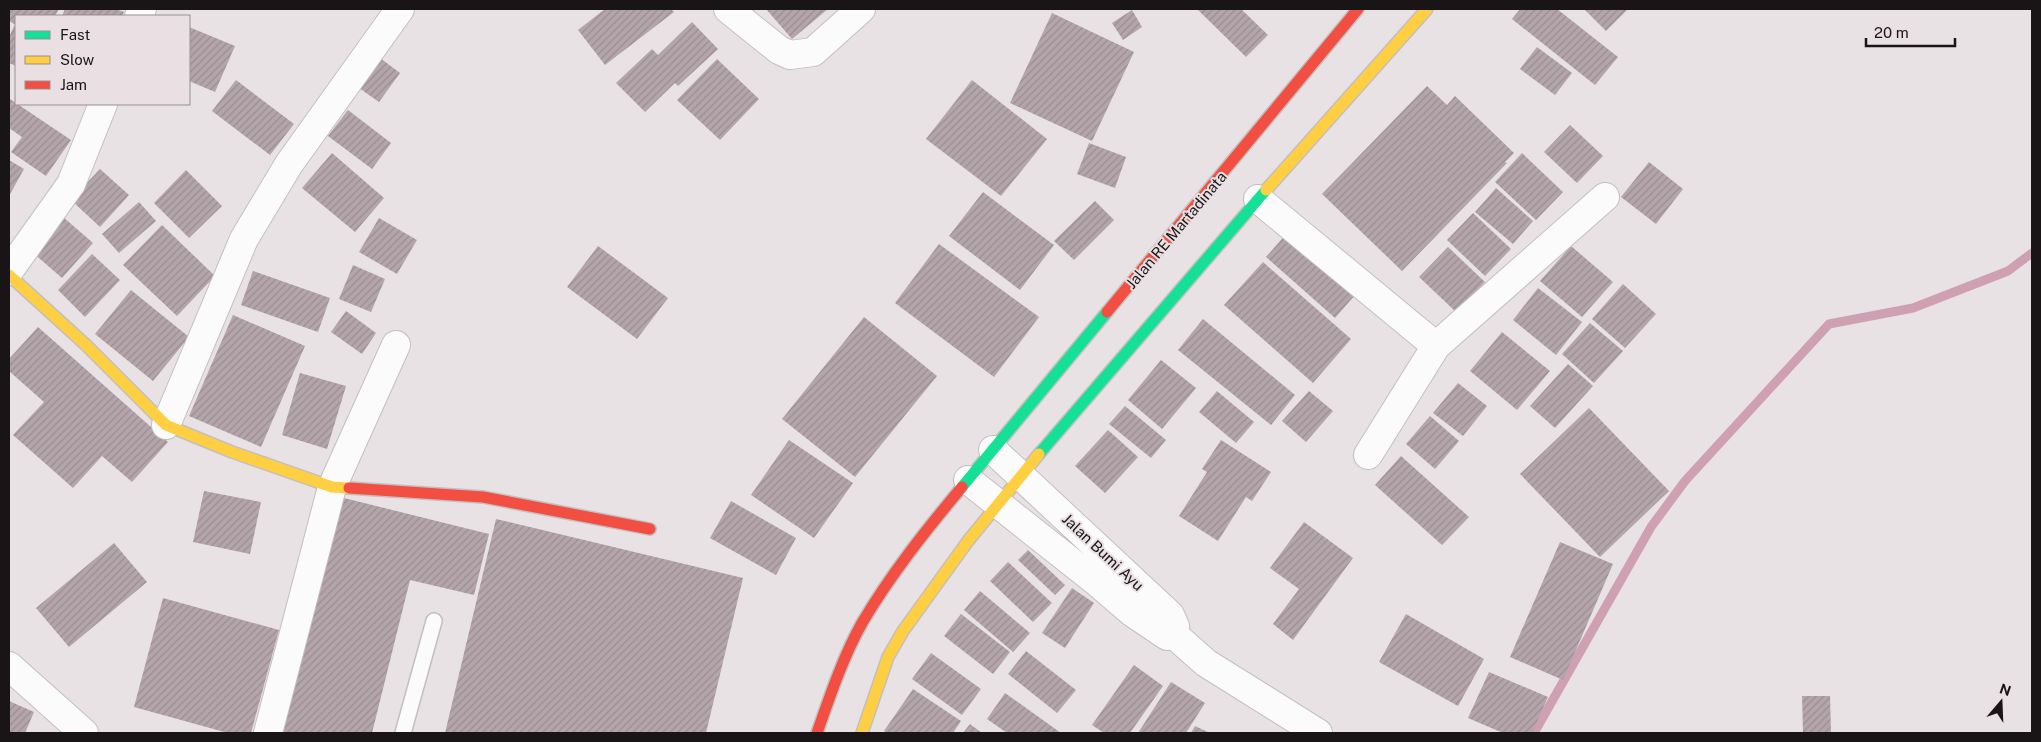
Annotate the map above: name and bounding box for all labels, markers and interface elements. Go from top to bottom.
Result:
legend [15,15,190,105]
scale bar [1866,15,1955,47]
text: 20 m [1874,24,1909,41]
text: Fast [60,26,90,43]
text: Slow [60,51,95,68]
text: Jam [60,76,87,93]
street label: Jalan RE Martadinata [1122,168,1230,292]
street label: Jalan Bumi Ayu [1059,510,1147,594]
north arrow [1976,677,2026,727]
text: N [1997,680,2013,699]

